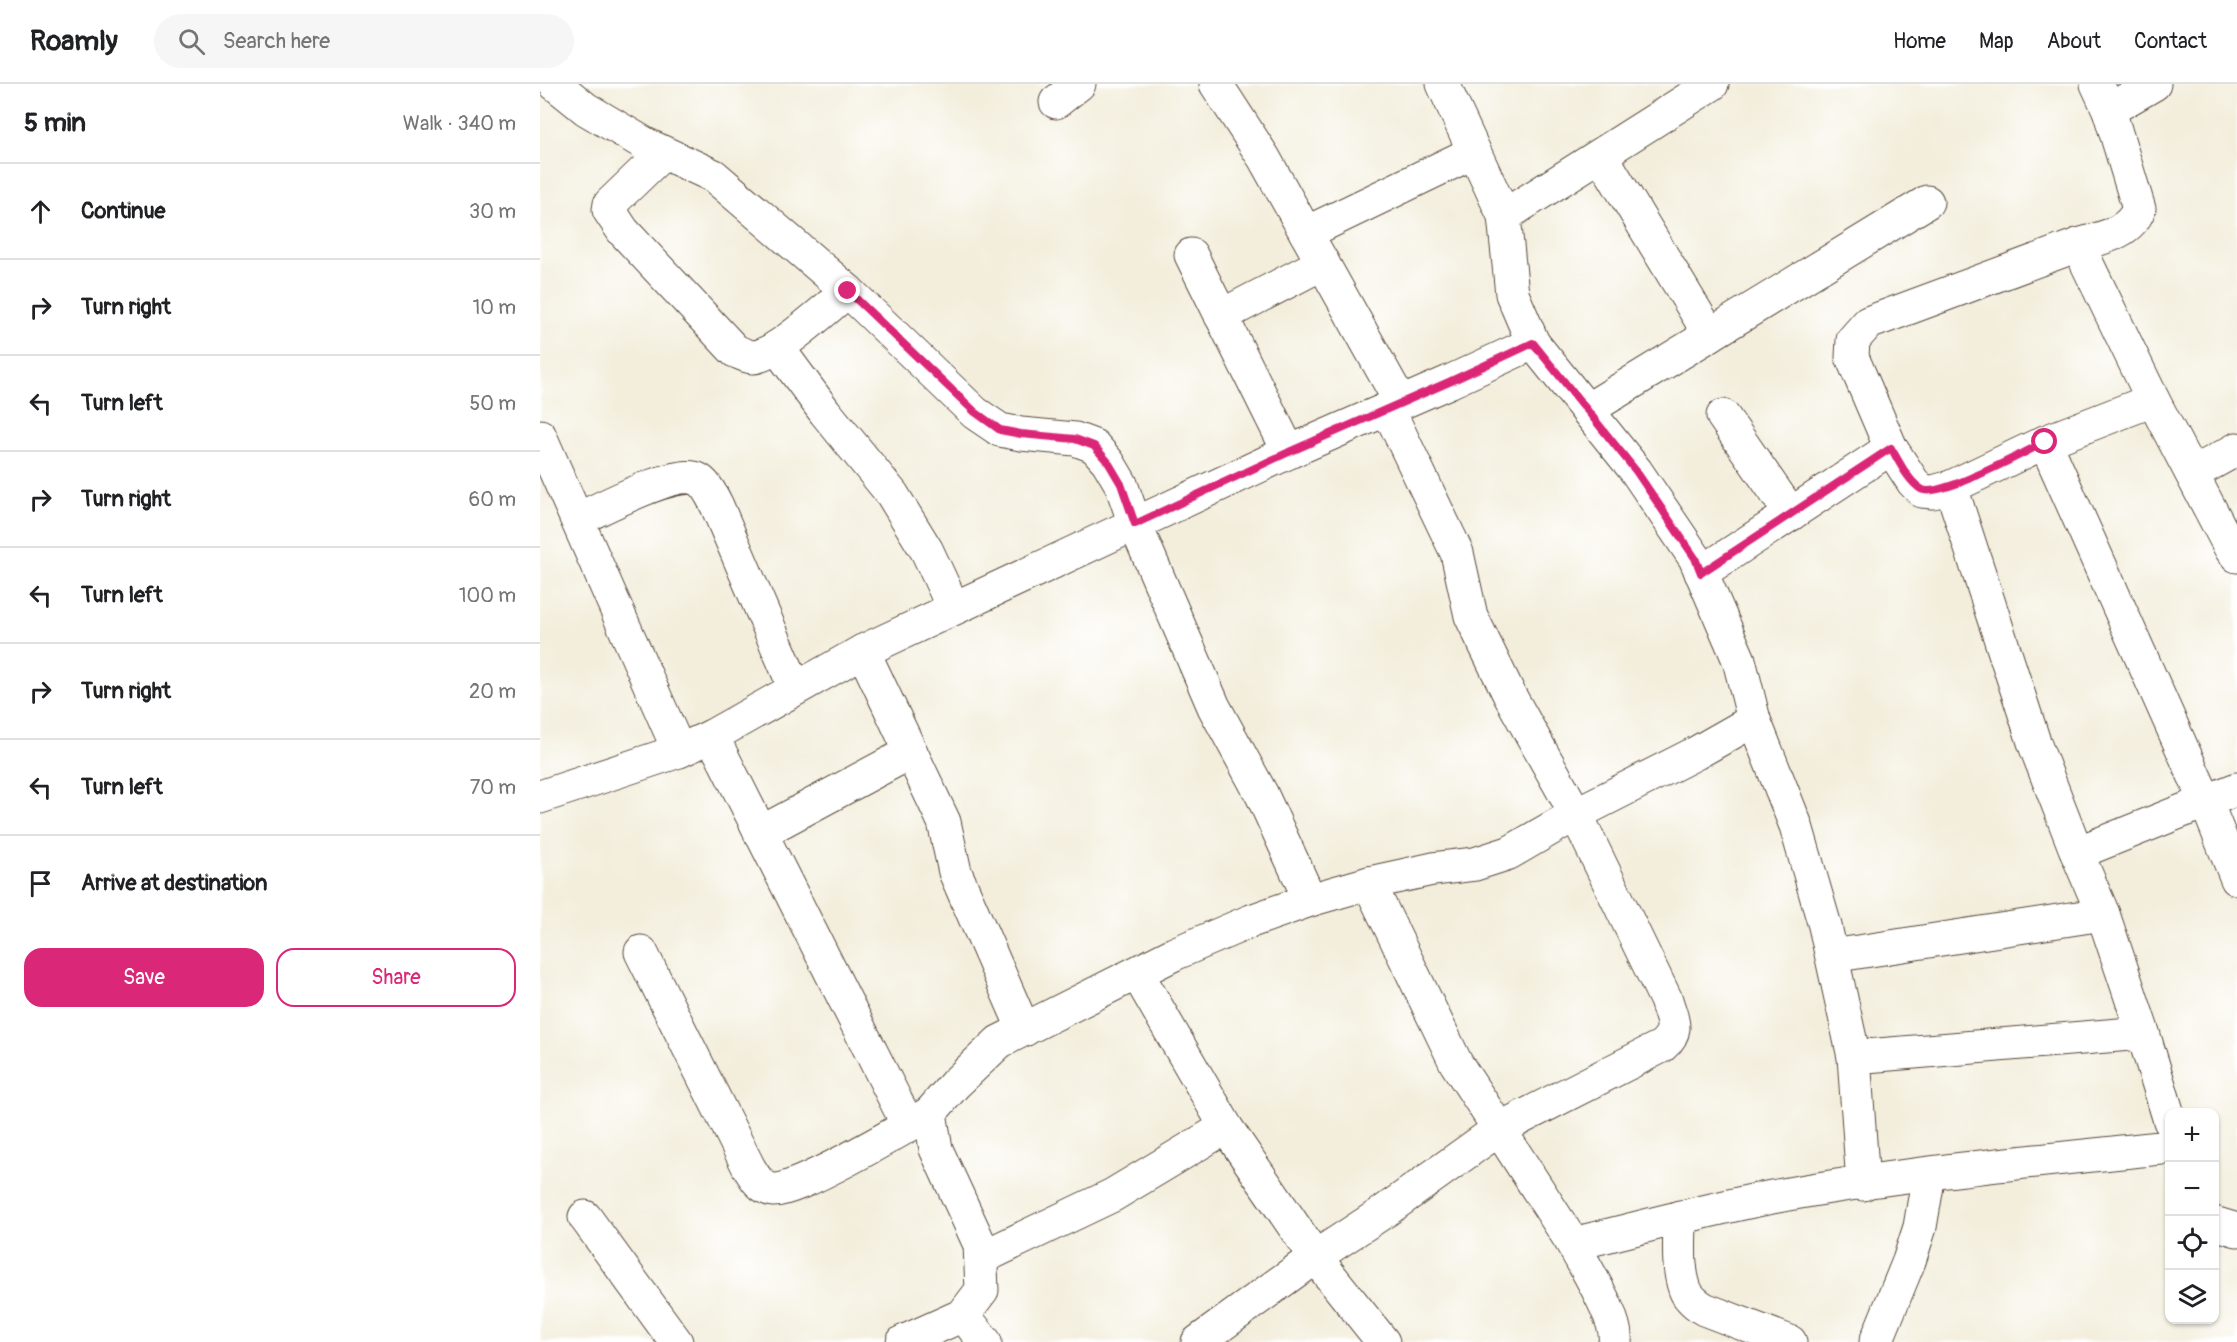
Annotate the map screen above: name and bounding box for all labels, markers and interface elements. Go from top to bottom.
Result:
search box [154,14,574,68]
text: Roamly [30,24,118,59]
icon: search [175,25,208,58]
text: Search here [223,27,330,55]
text: Home [1893,28,1946,55]
text: Map [1979,28,2014,55]
text: About [2047,28,2101,55]
text: Contact [2134,28,2207,55]
text: 5 min [24,107,86,139]
text: Walk · 340 m [403,111,516,136]
icon: ahead [24,195,57,228]
text: Continue [81,197,165,225]
text: 30 m [469,199,516,224]
route end [834,277,860,303]
icon: right [24,291,57,324]
text: Turn right [81,293,171,321]
text: 10 m [472,295,516,320]
icon: left [24,387,57,420]
text: Turn left [81,389,163,417]
text: 50 m [469,391,516,416]
route start [2031,428,2057,454]
icon: right [24,483,57,516]
text: Turn right [81,485,171,513]
text: 60 m [469,487,516,512]
icon: left [24,579,57,612]
text: Turn left [81,581,163,609]
text: 100 m [459,583,516,608]
icon: right [24,675,57,708]
text: Turn right [81,677,171,705]
text: 20 m [469,679,516,704]
icon: left [24,771,57,804]
text: Turn left [81,773,163,801]
text: 70 m [470,775,516,800]
icon: arrive [24,867,57,900]
text: Arrive at destination [81,869,267,897]
button: Save [24,948,264,1007]
button: Share [276,948,516,1007]
map controls [2165,1108,2219,1324]
button: + [2165,1108,2219,1162]
button: − [2165,1162,2219,1216]
button: locate [2165,1216,2219,1270]
button: layers [2165,1270,2219,1324]

